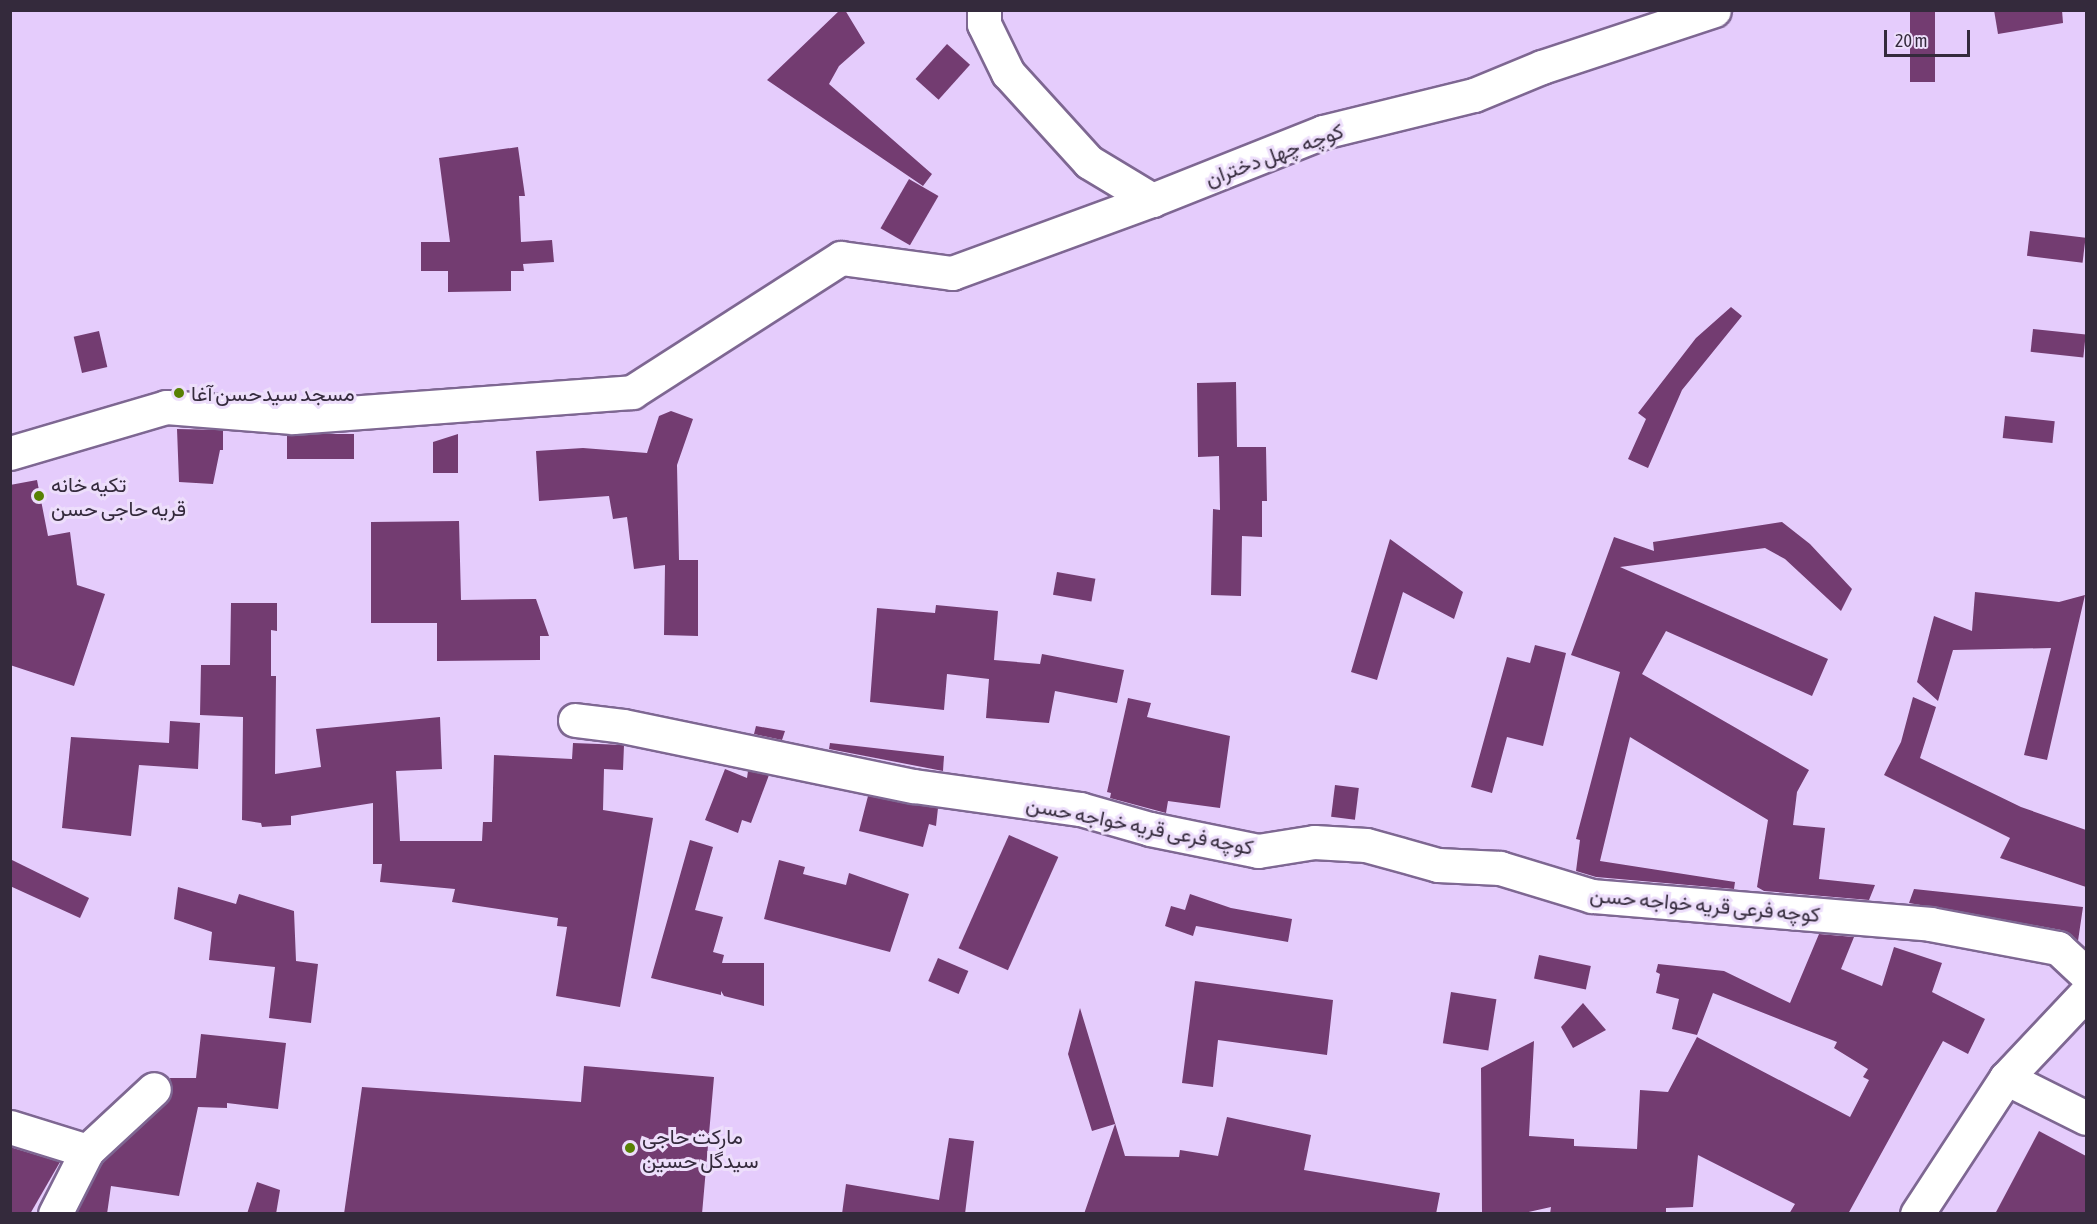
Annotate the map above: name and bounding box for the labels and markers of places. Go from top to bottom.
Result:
place label: مسجد سیدحسن آغا [191,380,355,406]
marker: مسجد سیدحسن آغا [172,386,186,400]
place label: تکیه خانه قریه حاجی حسن [51,471,186,521]
marker: تکیه خانه قریه حاجی حسن [32,489,46,503]
place label: مارکت حاجی سیدگل حسین [642,1123,759,1173]
marker: مارکت حاجی سیدگل حسین [623,1141,637,1155]

